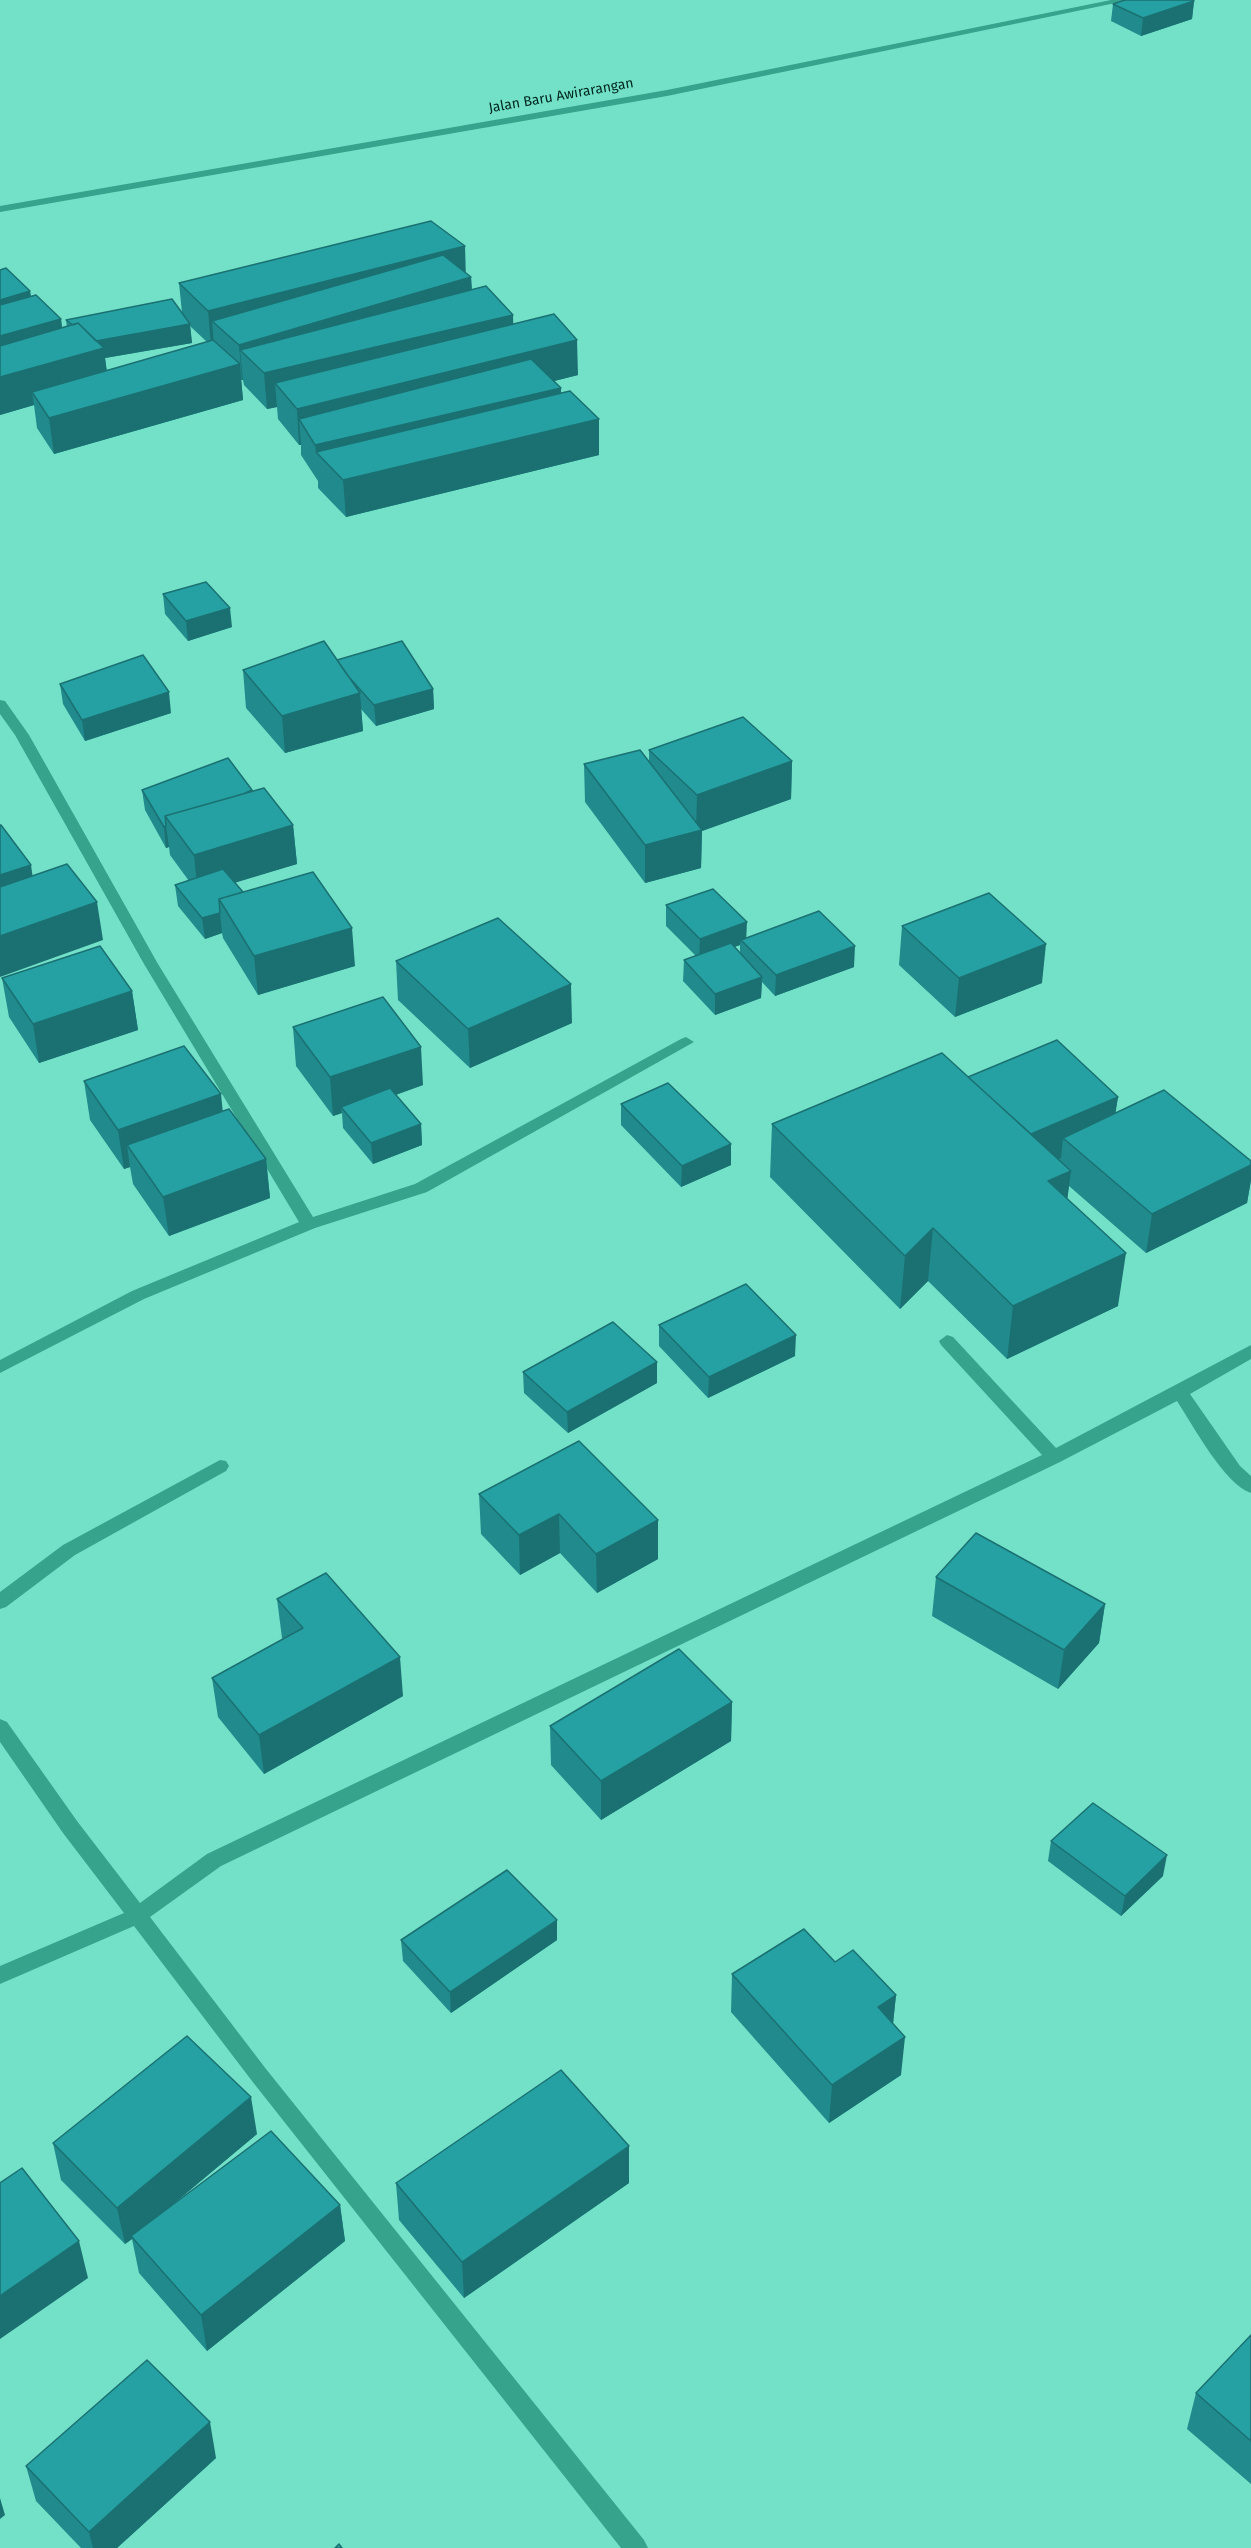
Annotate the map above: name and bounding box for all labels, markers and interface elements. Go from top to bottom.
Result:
street label: Jalan Baru Awirarangan [487,75,635,117]

